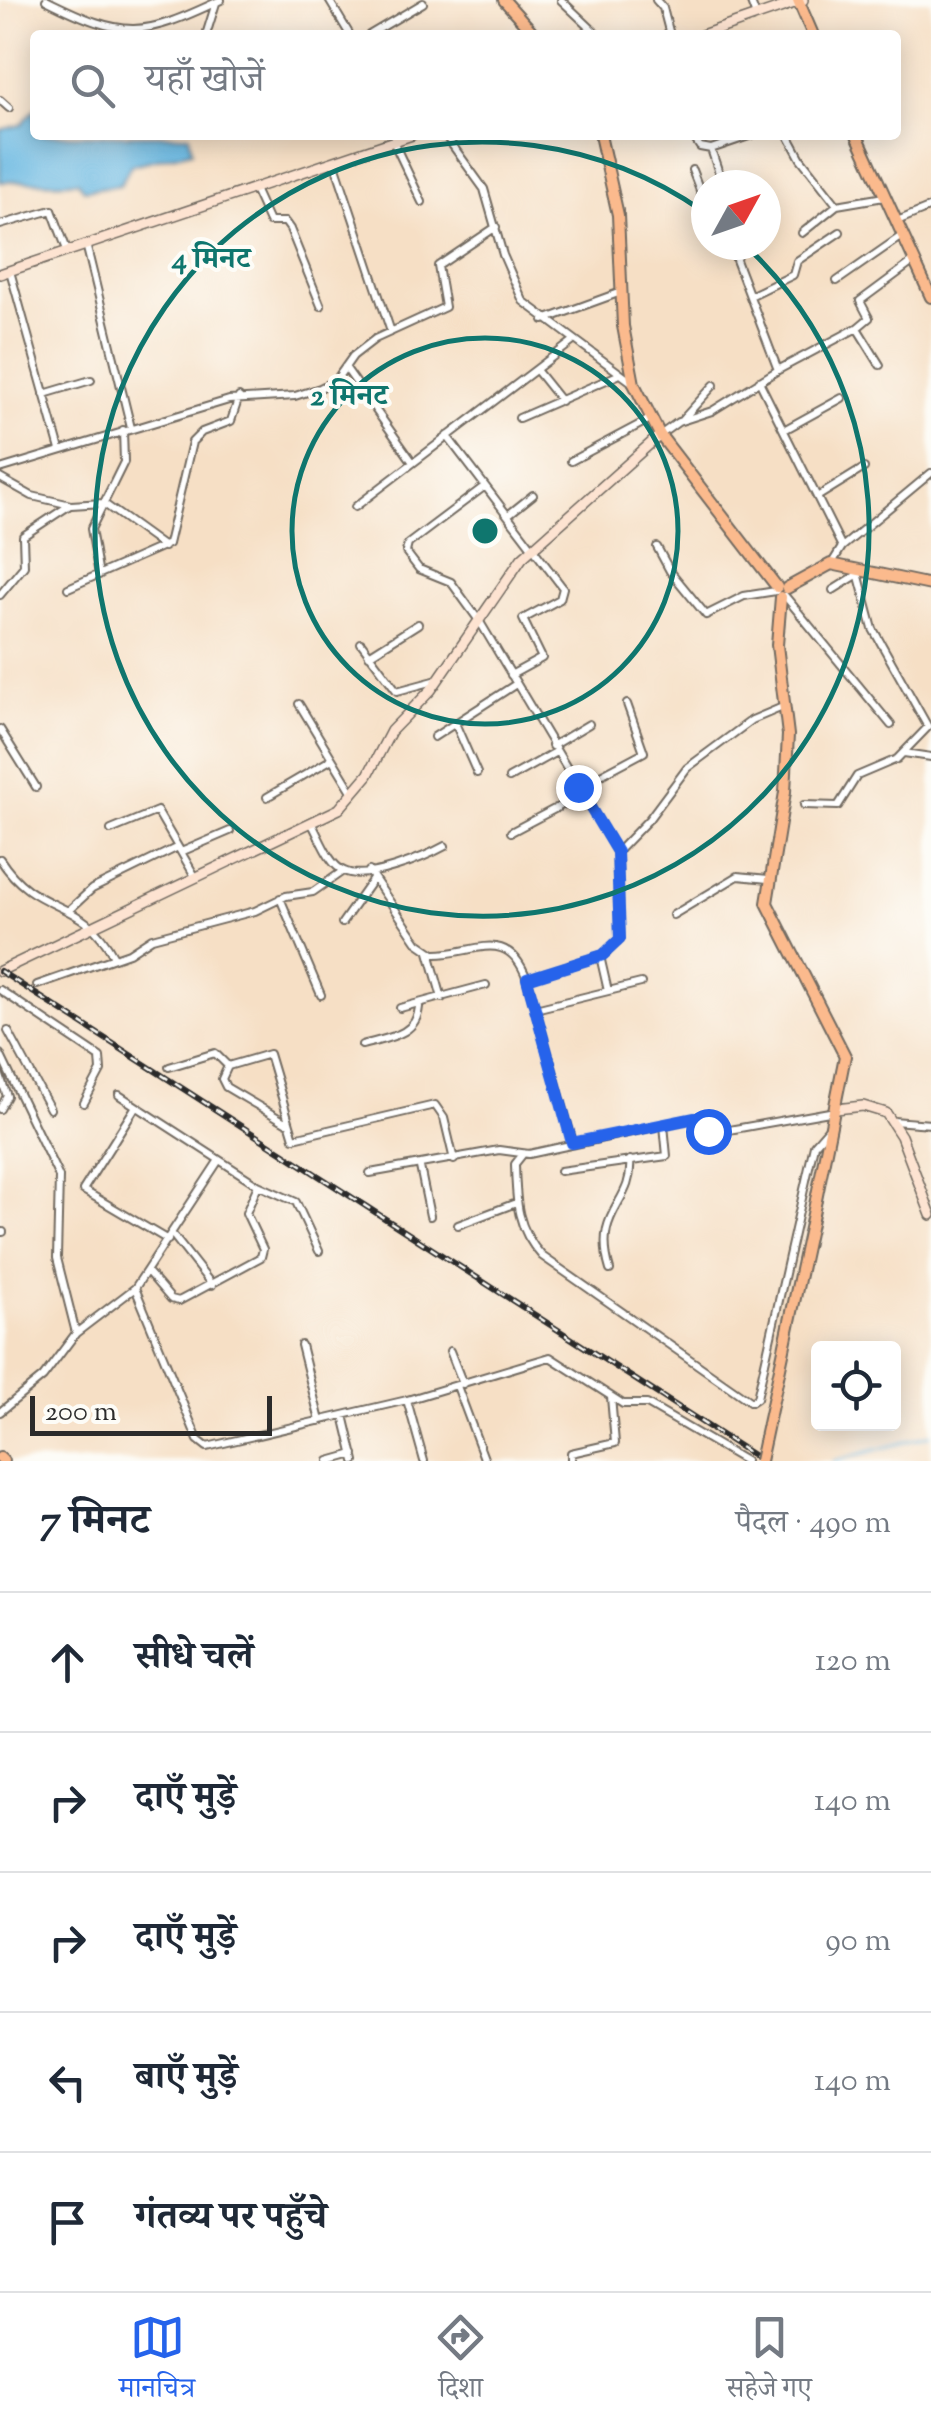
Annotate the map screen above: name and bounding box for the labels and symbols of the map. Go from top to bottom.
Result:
north arrow [691,170,781,260]
text: 4 मिनट [171,239,253,282]
text: 2 मिनट [310,376,390,419]
centre of rings [467,513,503,549]
route end [556,765,602,811]
route start [686,1109,732,1155]
scale bar [30,1391,272,1436]

